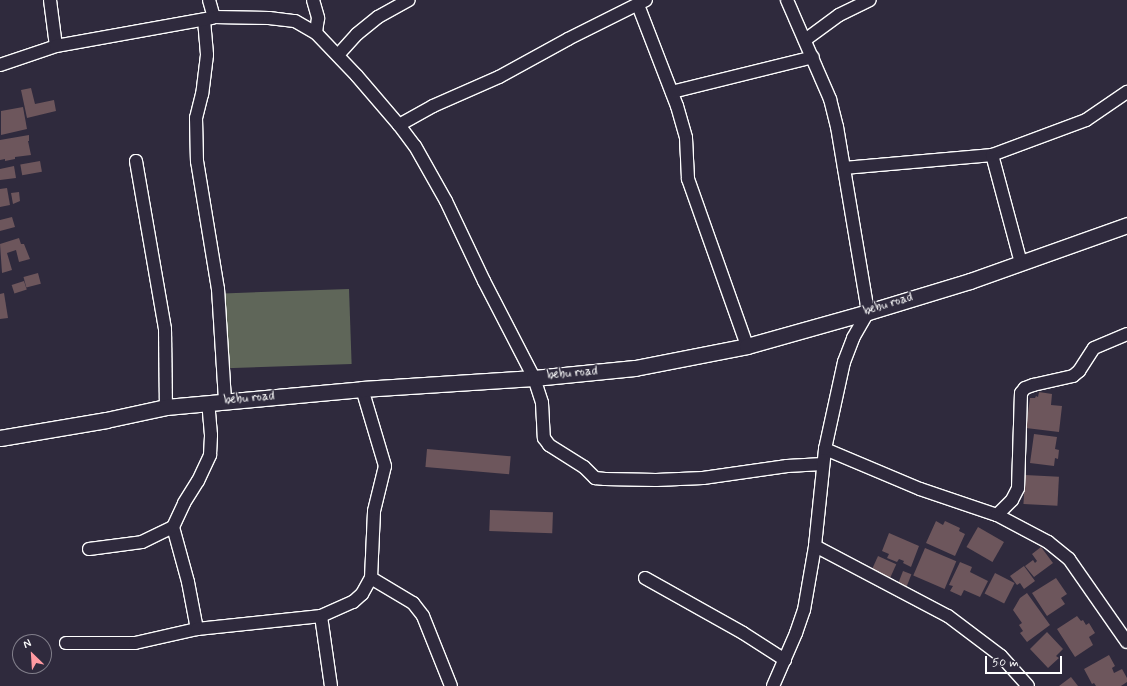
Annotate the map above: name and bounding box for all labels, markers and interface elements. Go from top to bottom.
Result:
street label: bebu road [861,290,915,320]
street label: bebu road [546,364,598,384]
street label: bebu road [223,389,275,409]
north arrow [12,634,52,674]
text: N [21,636,34,652]
scale bar [987,648,1064,674]
text: 50 m [992,655,1019,671]

